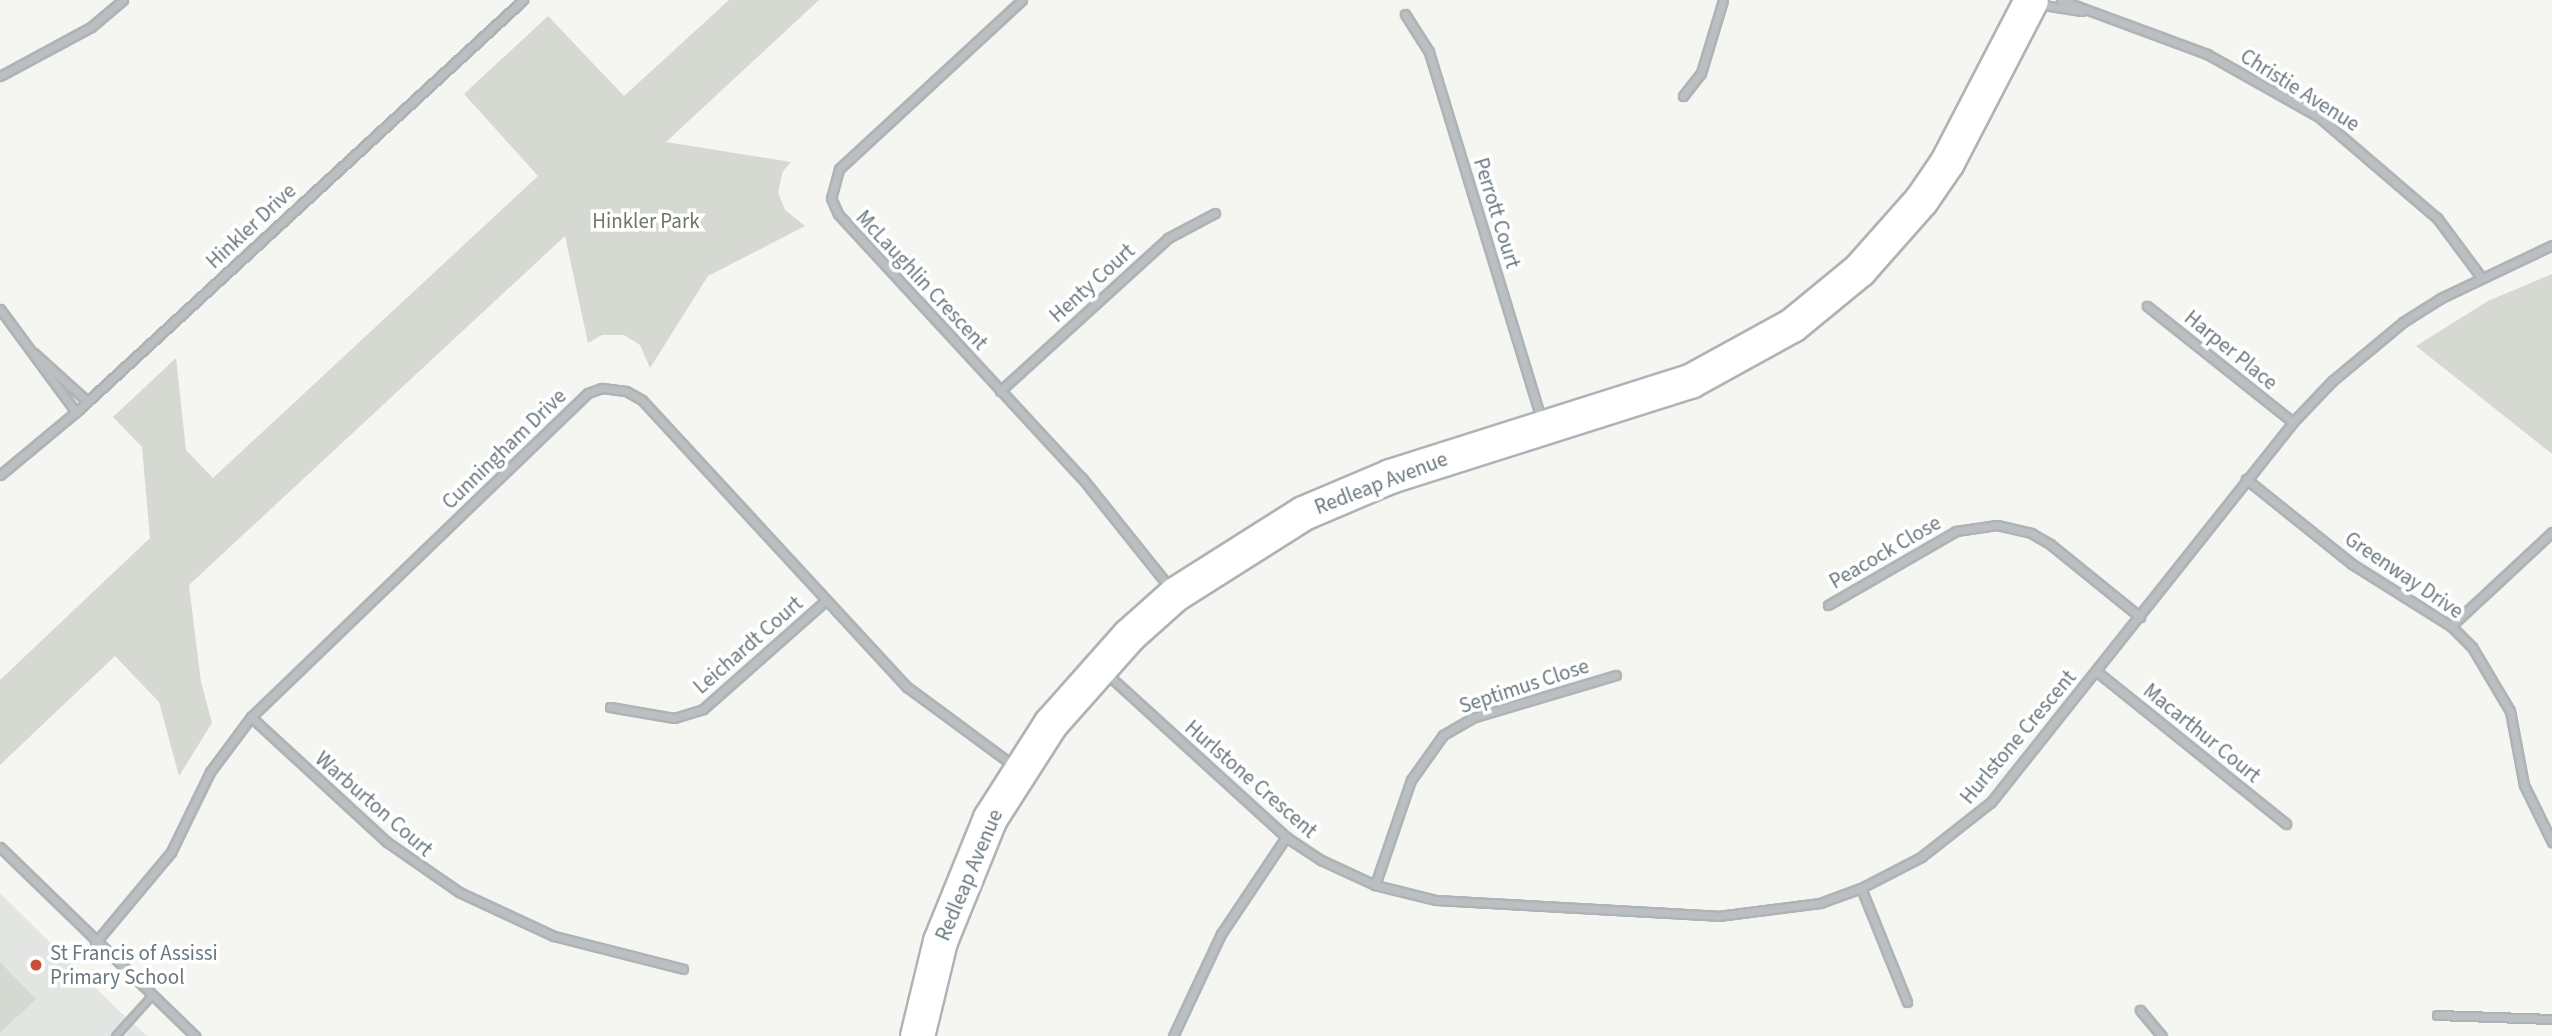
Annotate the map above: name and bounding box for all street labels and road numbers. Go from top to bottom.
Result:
street label: Christie Avenue [2236,43,2364,137]
street label: Perrott Court [1468,155,1526,271]
street label: Hinkler Drive [201,178,301,274]
street label: McLaughlin Crescent [851,205,993,355]
street label: Henty Court [1044,238,1140,328]
street label: Harper Place [2179,305,2283,395]
street label: Cunningham Drive [437,383,571,515]
street label: Redleap Avenue [1311,446,1451,520]
street label: Peacock Close [1825,510,1945,594]
street label: Greenway Drive [2340,526,2468,624]
street label: Leichardt Court [688,591,808,699]
street label: Septimus Close [1456,653,1592,719]
street label: Hurlstone Crescent [1955,665,2081,809]
street label: Macarthur Court [2138,678,2266,788]
street label: Hurlstone Crescent [1180,715,1322,843]
street label: Warburton Court [310,746,438,862]
street label: Redleap Avenue [930,805,1008,945]

